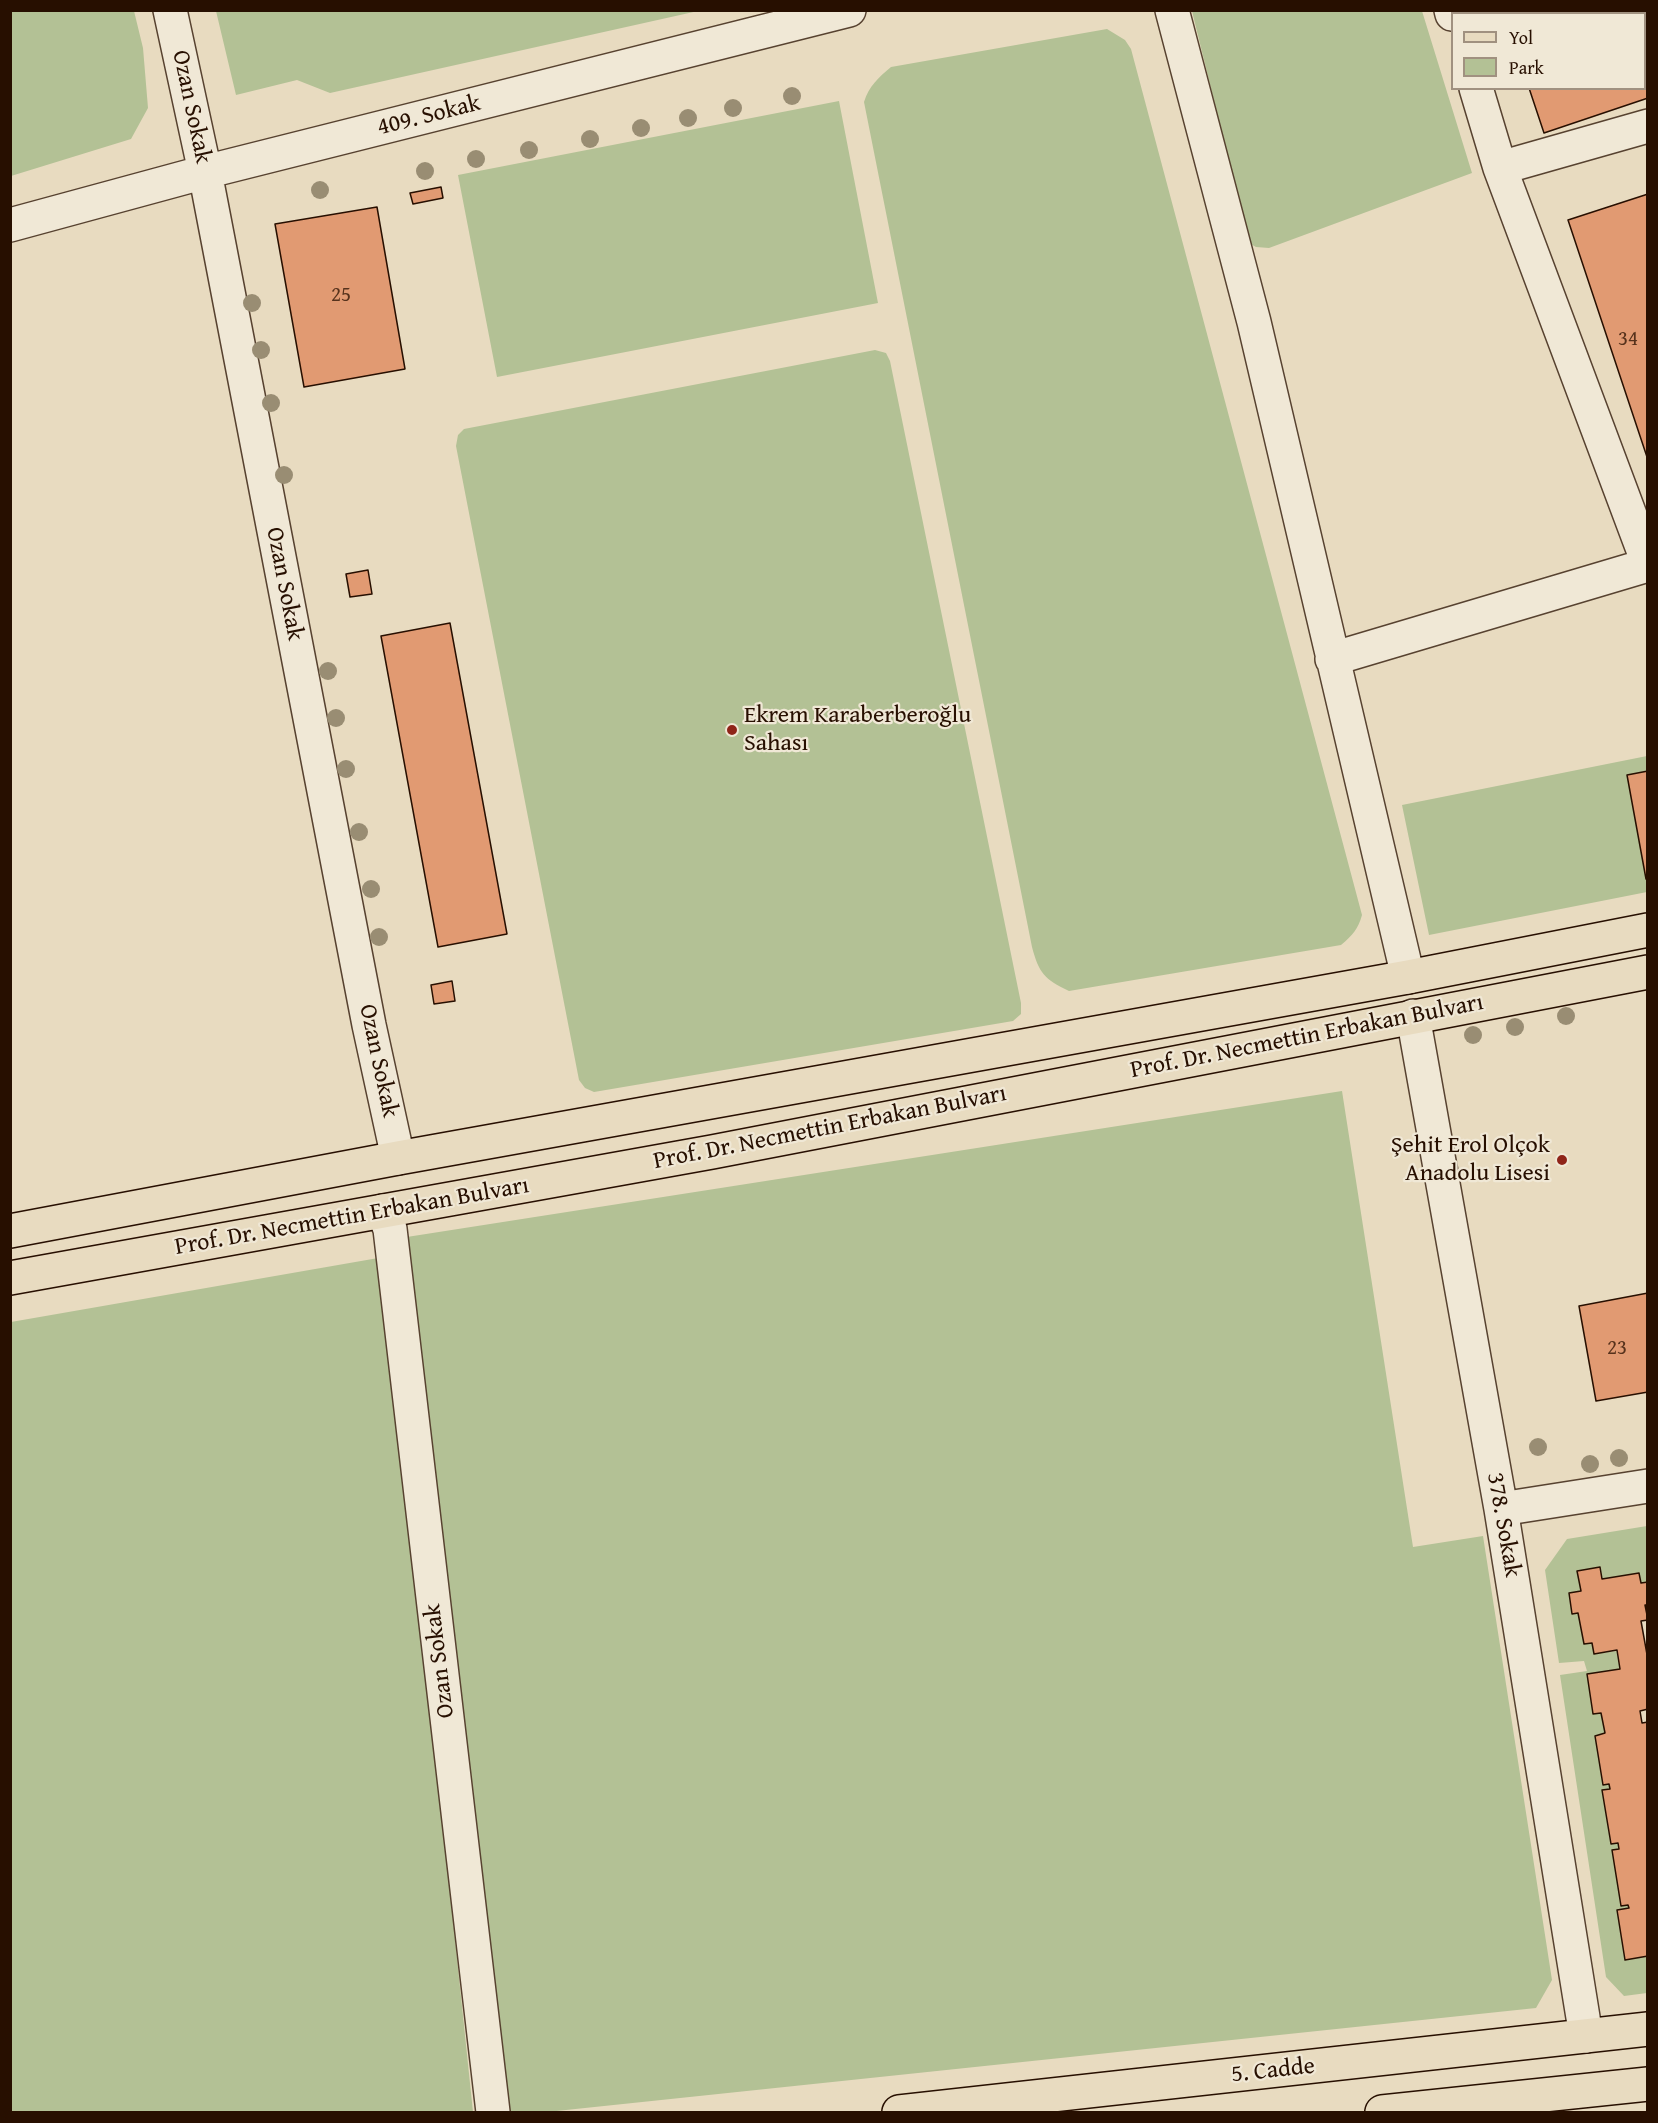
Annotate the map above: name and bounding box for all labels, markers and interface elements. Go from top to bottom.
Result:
legend [1451,12,1646,90]
text: Yol [1509,24,1533,51]
street label: Ozan Sokak [165,48,217,166]
text: Park [1509,54,1544,81]
street label: 409. Sokak [374,89,484,143]
house number: 25 [331,283,351,309]
house number: 34 [1618,327,1638,353]
street label: Ozan Sokak [259,525,309,643]
place label: Ekrem Karaberberoğlu Sahası [744,702,971,758]
marker: Ekrem Karaberberoğlu Sahası [725,723,739,737]
street label: Prof. Dr. Necmettin Erbakan Bulvarı [1128,989,1486,1085]
street label: Ozan Sokak [352,1002,404,1120]
street label: Prof. Dr. Necmettin Erbakan Bulvarı [651,1080,1009,1176]
place label: Şehit Erol Olçok Anadolu Lisesi [1391,1132,1550,1188]
marker: Şehit Erol Olçok Anadolu Lisesi [1555,1153,1569,1167]
street label: Prof. Dr. Necmettin Erbakan Bulvarı [173,1172,531,1262]
house number: 23 [1607,1336,1627,1362]
street label: 378. Sokak [1480,1471,1526,1579]
street label: Ozan Sokak [419,1602,461,1720]
street label: 5. Cadde [1230,2052,1316,2090]

